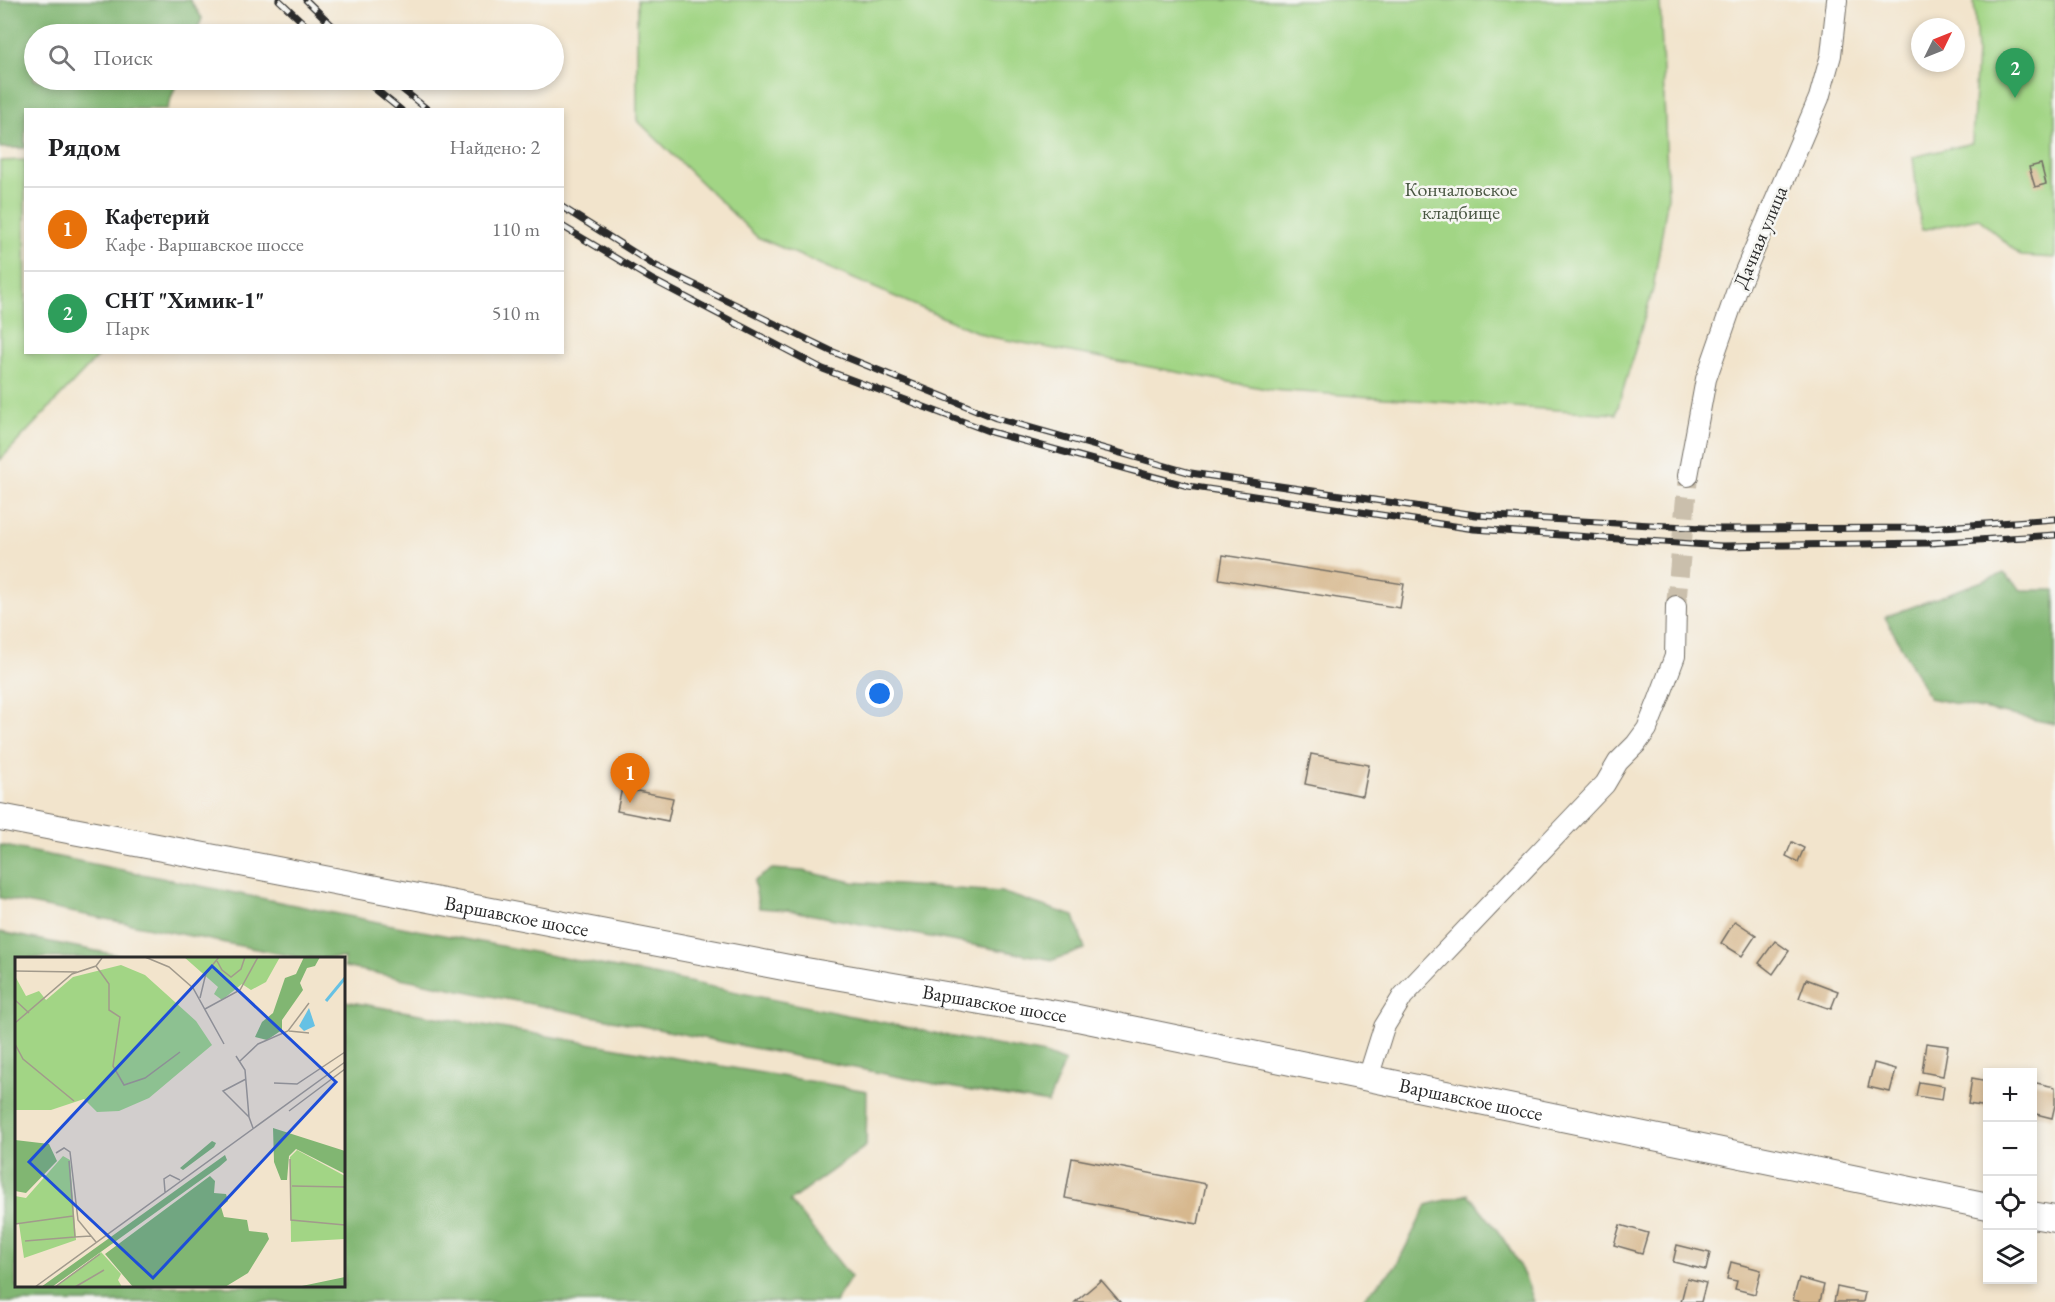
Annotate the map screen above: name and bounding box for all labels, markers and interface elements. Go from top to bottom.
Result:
north arrow [1911,18,1965,72]
search box [24,24,564,90]
icon: search [45,41,78,74]
text: Поиск [93,43,153,72]
pin: 2 [1996,48,2034,98]
text: Рядом [48,130,121,164]
text: Найдено: 2 [449,134,540,160]
park label: Кончаловское кладбище [1405,176,1518,225]
street label: Дачная улица [1727,182,1793,292]
text: Кафетерий [105,202,210,231]
text: 1 [62,216,73,242]
text: 110 m [492,216,540,242]
text: Кафе · Варшавское шоссе [105,231,304,257]
text: СНТ "Химик-1" [105,286,264,315]
text: 2 [62,300,73,326]
text: 510 m [492,300,540,326]
text: Парк [105,315,149,341]
your location [865,679,894,708]
pin: 1 [610,754,650,803]
street label: Варшавское шоссе [442,889,591,942]
inset map [15,957,345,1287]
street label: Варшавское шоссе [920,978,1069,1029]
map controls [1983,1068,2037,1284]
button: + [1983,1068,2037,1122]
street label: Варшавское шоссе [1397,1072,1545,1127]
button: − [1983,1122,2037,1176]
button: locate [1983,1176,2037,1230]
button: layers [1983,1230,2037,1284]

